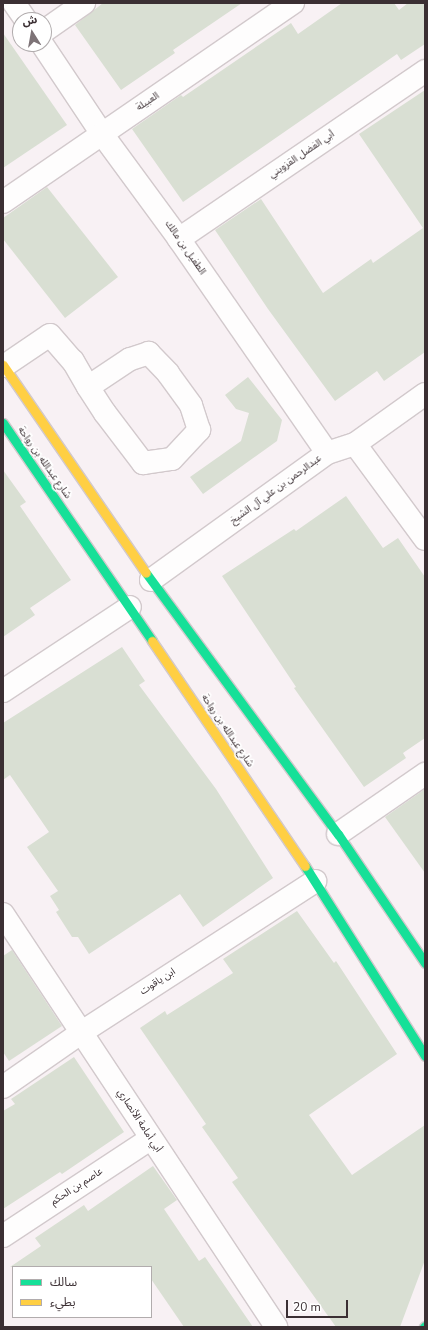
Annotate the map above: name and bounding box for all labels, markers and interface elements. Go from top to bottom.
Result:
north arrow [12,12,52,52]
text: ش [21,12,39,30]
street label: العبيلة [134,90,162,114]
street label: أبي الفضل القزويني [267,129,337,181]
street label: الطفيل بن مالك [162,219,208,277]
street label: شارع عبدالله بن رواحة [15,425,73,501]
street label: عبدالرحمن بن علي آل الشيخ [228,453,324,527]
street label: شارع عبدالله بن رواحة [198,692,256,770]
street label: ابن ياقوت [138,966,178,998]
street label: أبي أمامة الأنصاري [114,1087,164,1155]
street label: عاصم بن الحكم [49,1166,105,1208]
legend [12,1266,152,1318]
text: سالك [50,1274,77,1290]
scale bar [288,1292,350,1318]
text: بطيء [50,1294,76,1310]
text: 20 m [293,1299,321,1315]

